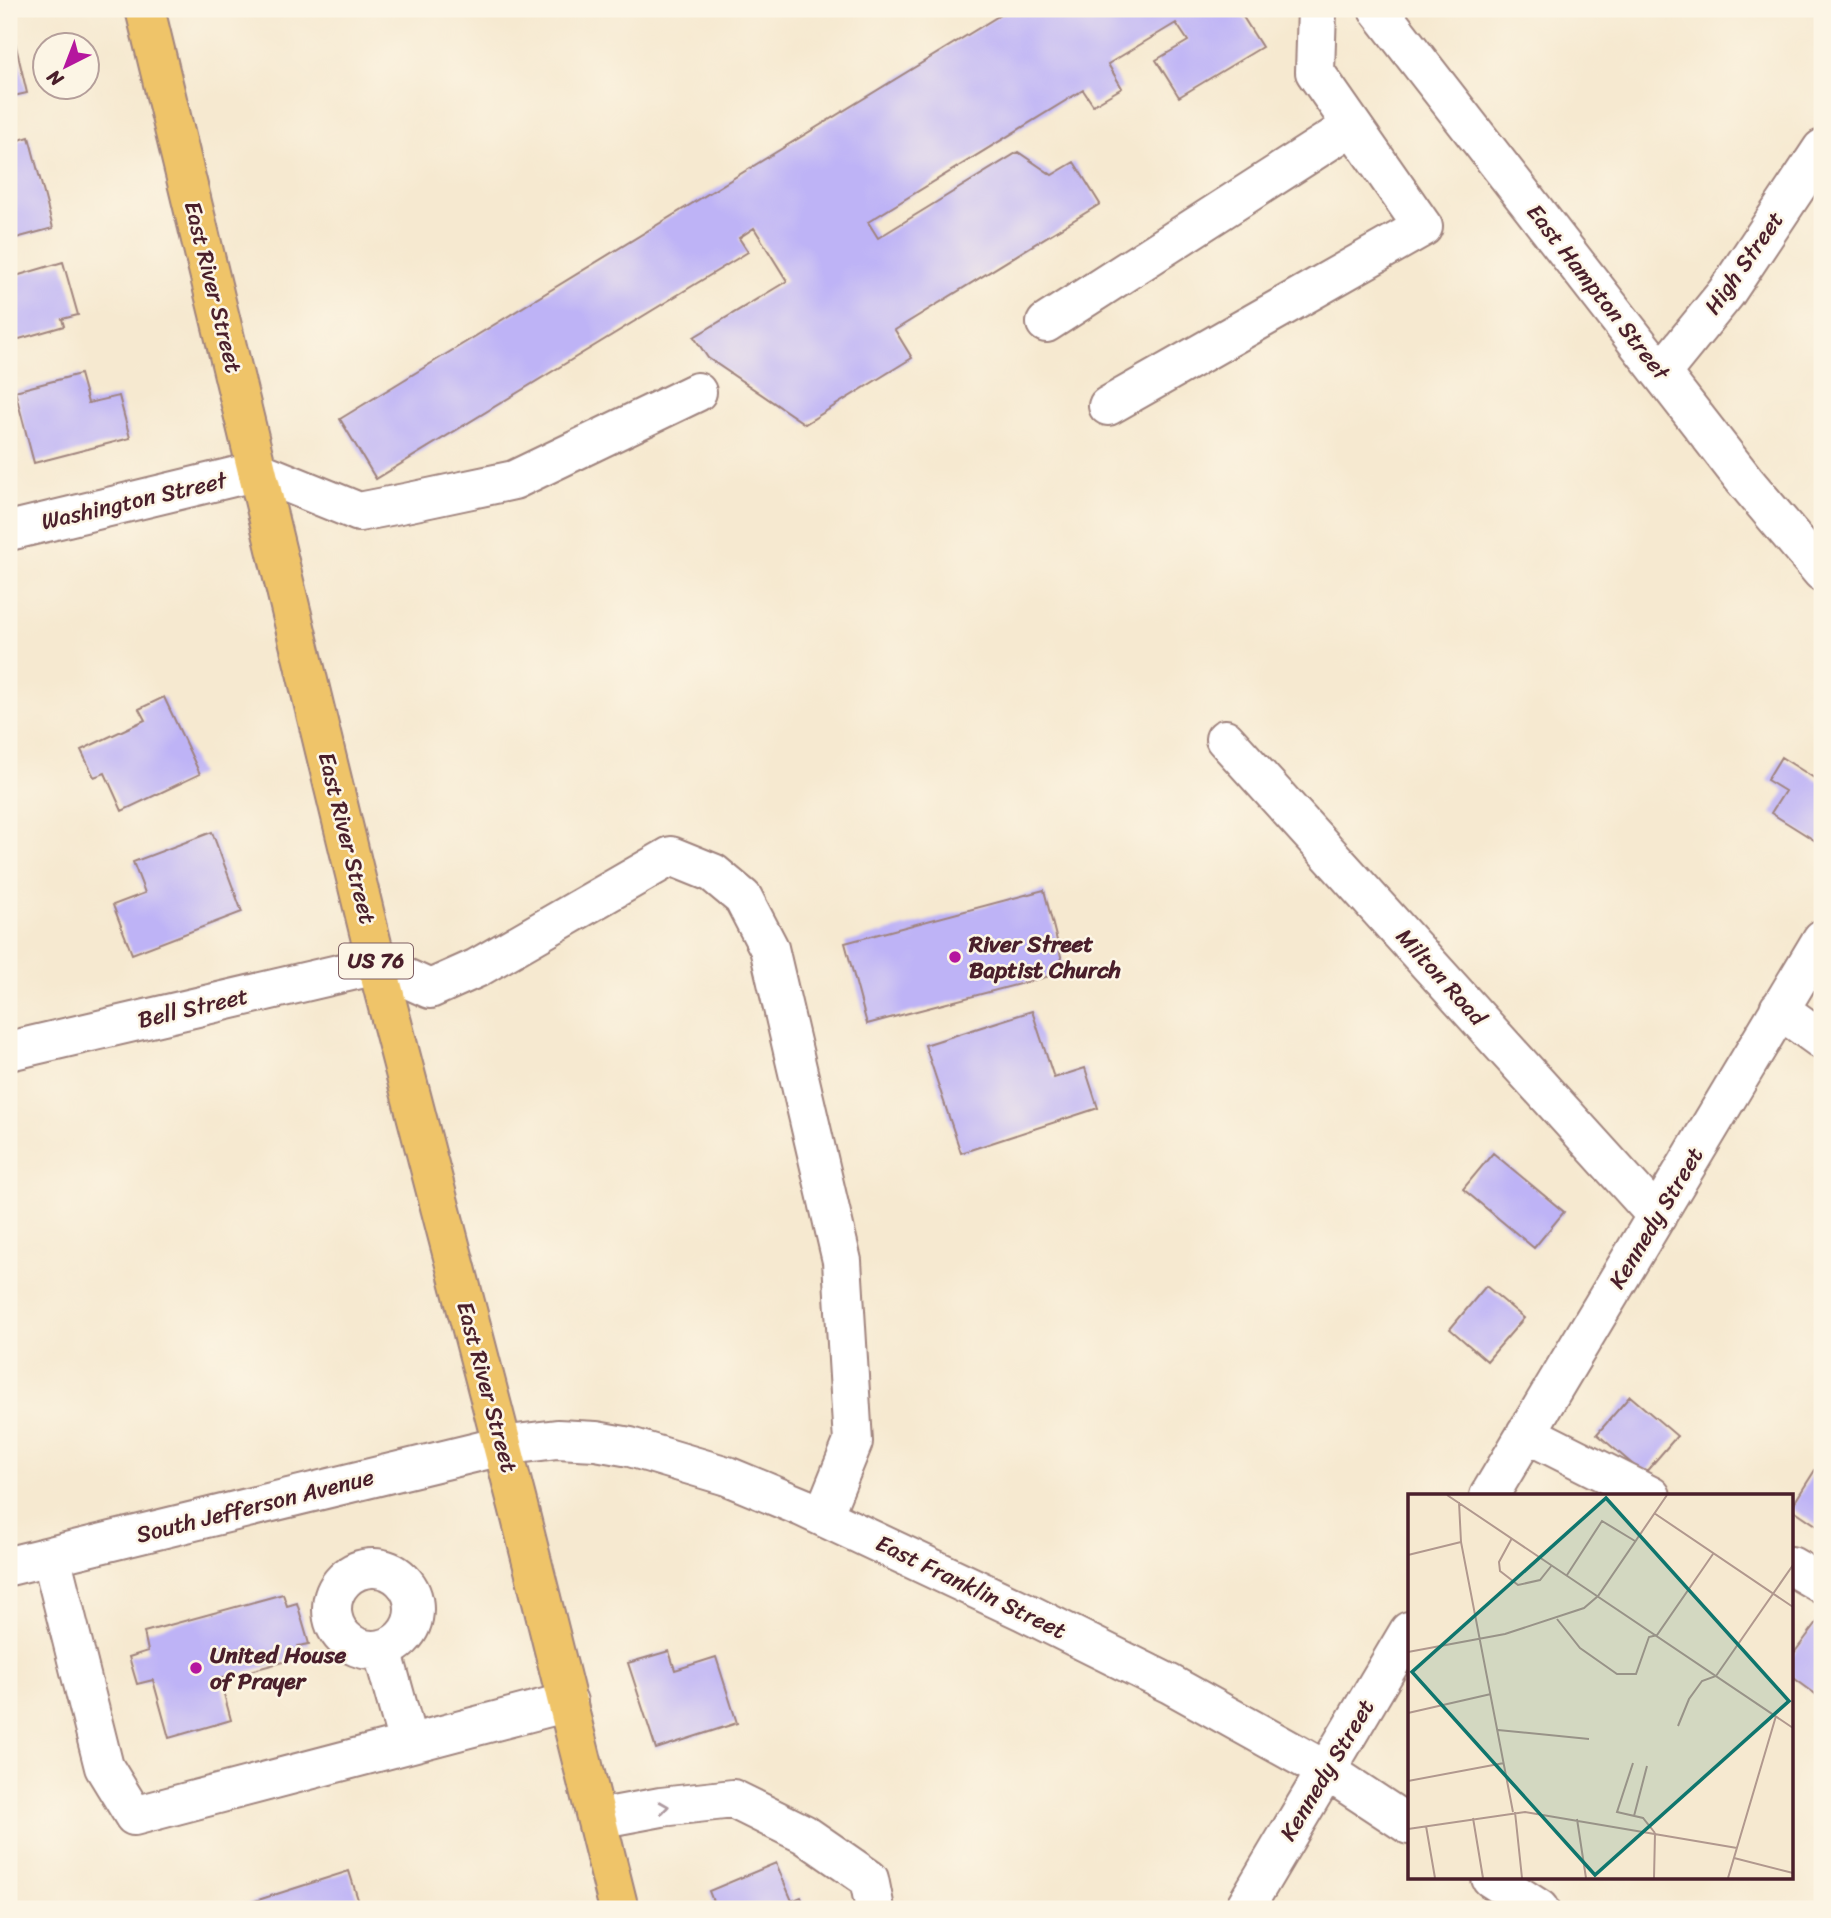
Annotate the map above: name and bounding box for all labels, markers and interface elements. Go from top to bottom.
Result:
north arrow [32,32,102,102]
text: N [38,61,72,96]
street label: East Hampton Street [1516,195,1681,391]
street label: East River Street [172,197,254,377]
street label: High Street [1693,202,1795,324]
street label: Washington Street [37,459,232,542]
street label: East River Street [306,748,388,928]
street label: Milton Road [1385,918,1498,1037]
place label: River Street Baptist Church [968,924,1121,991]
road number: US 76 [339,944,413,978]
marker: River Street Baptist Church [947,949,963,965]
street label: Bell Street [134,975,252,1041]
street label: Kennedy Street [1597,1139,1715,1297]
street label: East River Street [444,1297,530,1477]
street label: South Jefferson Avenue [132,1457,379,1555]
inset map [1408,1494,1792,1880]
street label: East Franklin Street [869,1523,1073,1651]
place label: United House of Prayer [210,1635,347,1702]
marker: United House of Prayer [188,1660,204,1676]
street label: Kennedy Street [1268,1691,1386,1849]
one-way arrow [658,1800,670,1815]

